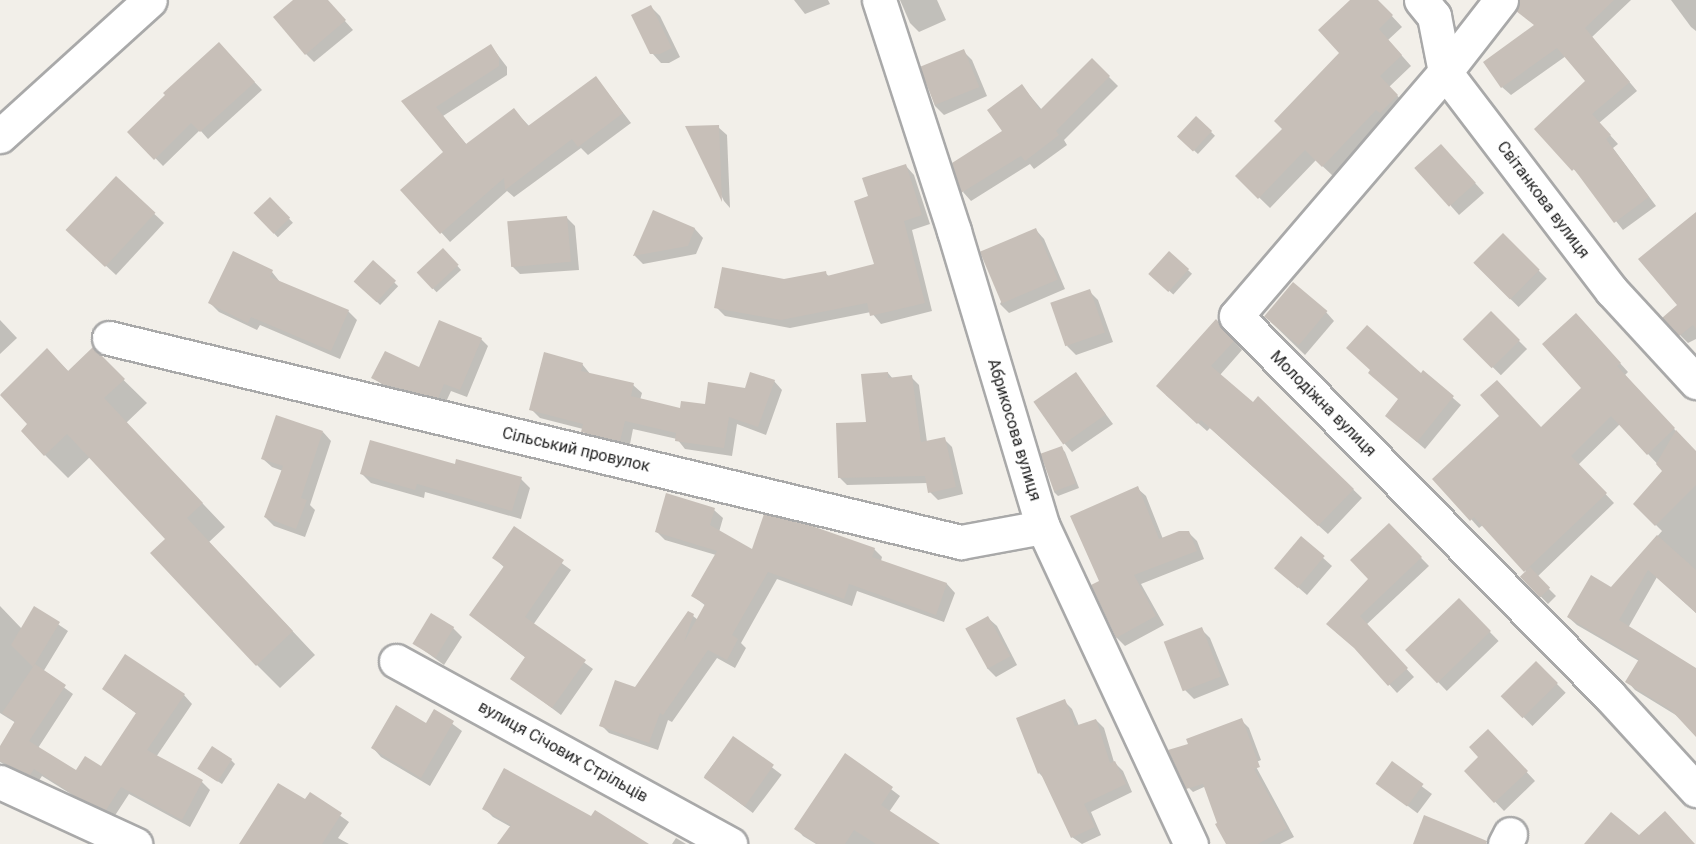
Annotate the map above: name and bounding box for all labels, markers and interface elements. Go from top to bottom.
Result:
street label: Світанкова вулиця [1493,138,1593,262]
street label: Молодіжна вулиця [1266,347,1380,461]
street label: Абрикосова вулиця [983,357,1045,503]
street label: Сільський провулок [500,424,652,476]
street label: вулиця Січових Стрільців [475,697,651,807]

